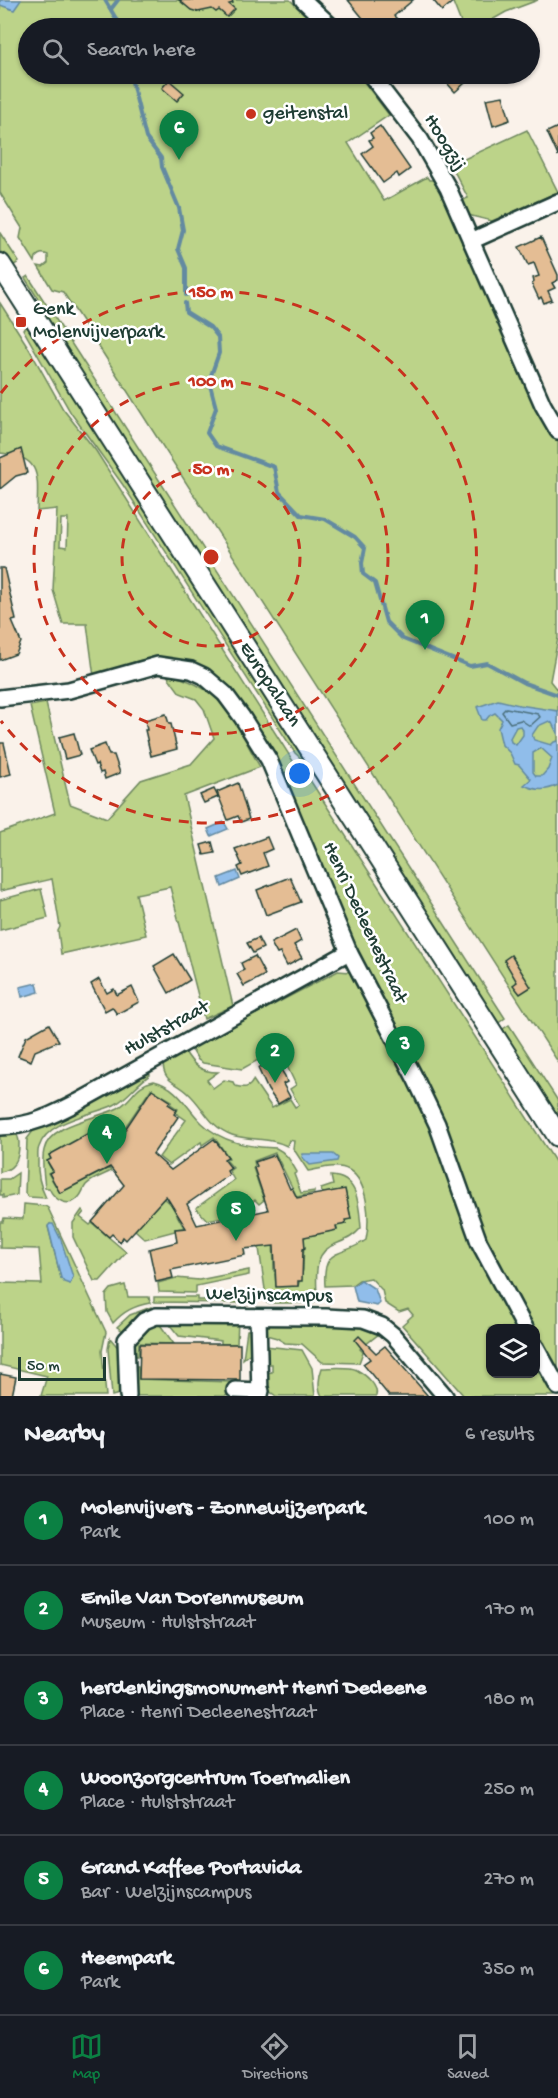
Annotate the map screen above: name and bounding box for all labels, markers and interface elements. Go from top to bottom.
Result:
search box [18,18,540,84]
icon: search [39,35,72,68]
text: Search here [87,38,195,64]
place label: geitenstal [263,103,348,126]
marker: geitenstal [244,107,258,121]
pin: 6 [160,110,198,160]
street label: Hoogzij [418,110,470,176]
text: 150 m [188,283,233,304]
place label: Genk Molenvijverpark [33,299,166,345]
marker: Genk Molenvijverpark [14,315,28,329]
text: 100 m [188,372,234,393]
text: 50 m [193,460,230,481]
centre of rings [201,547,221,567]
pin: 1 [406,600,444,650]
street label: Europalaan [233,638,305,732]
your location [285,759,314,788]
street label: Henri Decleenestraat [317,839,412,1009]
street label: Hulststraat [120,995,215,1062]
pin: 3 [386,1026,424,1076]
pin: 2 [256,1034,294,1083]
pin: 4 [88,1114,126,1164]
pin: 5 [216,1192,256,1241]
street label: Welzijnscampus [206,1283,333,1309]
map controls [486,1324,540,1378]
button: layers [486,1324,540,1378]
scale bar [18,1354,106,1382]
text: 50 m [27,1358,60,1377]
text: Nearby [24,1420,105,1451]
text: 6 results [465,1424,534,1447]
text: Molenvijvers - Zonnewijzerpark [81,1496,365,1522]
text: 1 [39,1509,48,1532]
text: 100 m [484,1509,534,1532]
text: Park [81,1522,119,1545]
text: Emile Van Dorenmuseum [81,1586,303,1612]
text: 2 [39,1599,48,1622]
text: 170 m [485,1599,534,1622]
text: Museum · Hulststraat [81,1612,255,1635]
text: herdenkingsmonument Henri Decleene [81,1676,426,1702]
text: 3 [38,1689,49,1712]
text: 180 m [485,1689,534,1712]
text: Place · Henri Decleenestraat [81,1702,316,1725]
text: Woonzorgcentrum Toermalien [81,1766,350,1792]
text: 4 [39,1779,48,1802]
text: 250 m [483,1779,534,1802]
text: Place · Hulststraat [81,1792,234,1815]
text: Grand Kaffee Portavida [81,1856,301,1882]
text: 5 [38,1869,49,1892]
text: 270 m [484,1869,534,1892]
text: Bar · Welzijnscampus [81,1882,251,1905]
text: Heempark [81,1946,173,1972]
text: 6 [38,1959,49,1982]
text: 350 m [483,1959,534,1982]
text: Park [81,1972,119,1995]
tab: Map [70,2030,103,2085]
tab: Directions [242,2030,308,2085]
tab: Saved [447,2030,488,2085]

